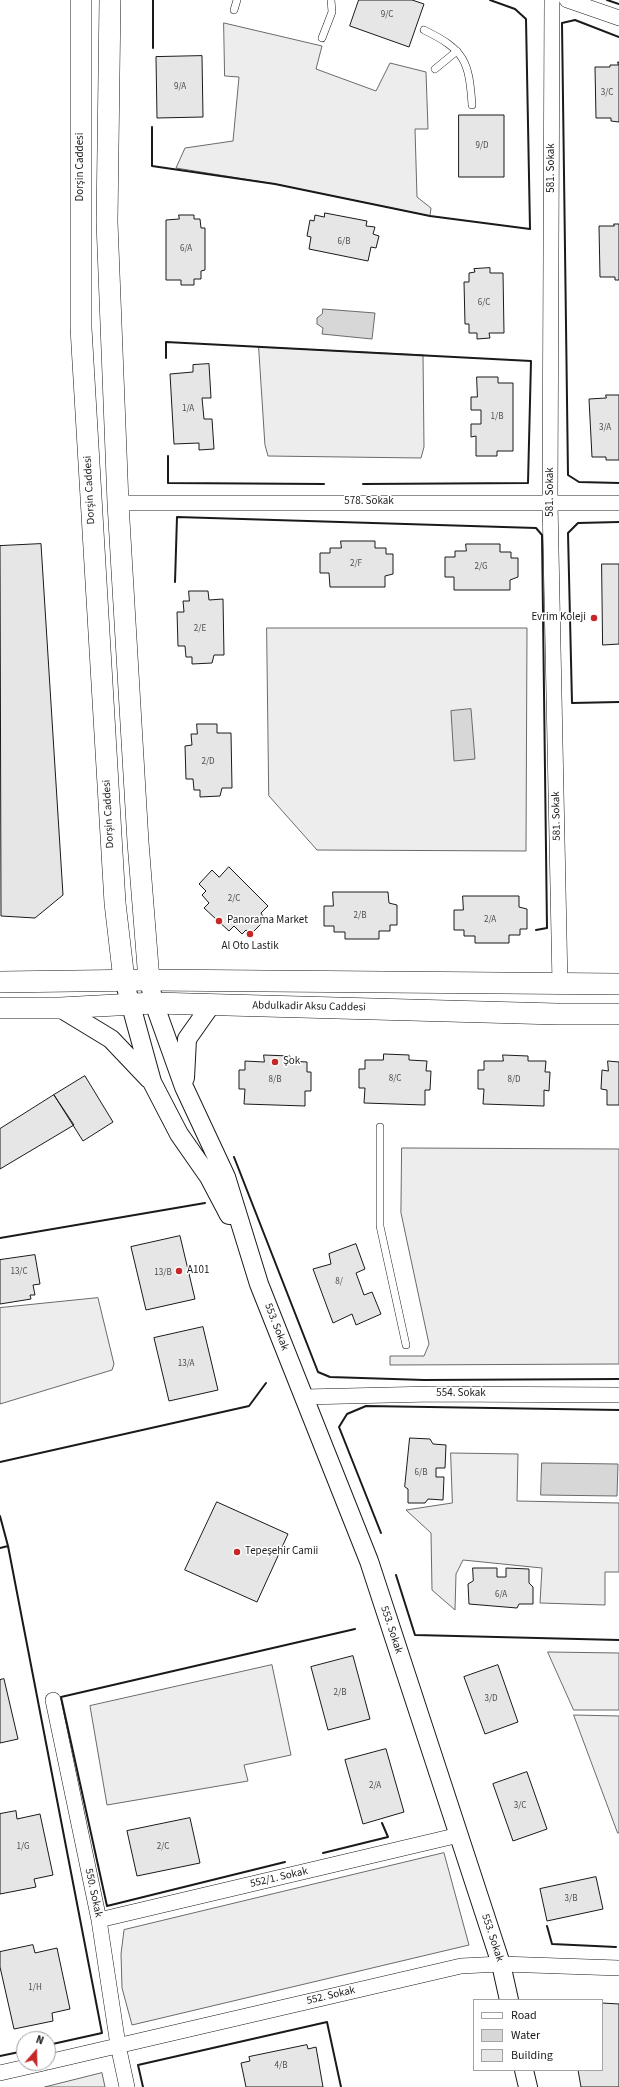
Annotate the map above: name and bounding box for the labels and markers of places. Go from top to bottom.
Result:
place label: Evrim Koleji [531,611,586,625]
marker: Evrim Koleji [589,613,599,623]
place label: Panorama Market [227,914,308,928]
marker: Panorama Market [214,916,224,926]
marker: Al Oto Lastik [245,929,255,939]
place label: Al Oto Lastik [221,940,279,954]
place label: Şok [283,1055,300,1069]
marker: Şok [270,1057,280,1067]
place label: A101 [187,1264,209,1278]
marker: A101 [174,1266,184,1276]
place label: Tepeşehir Camii [245,1545,318,1559]
marker: Tepeşehir Camii [232,1547,242,1557]

